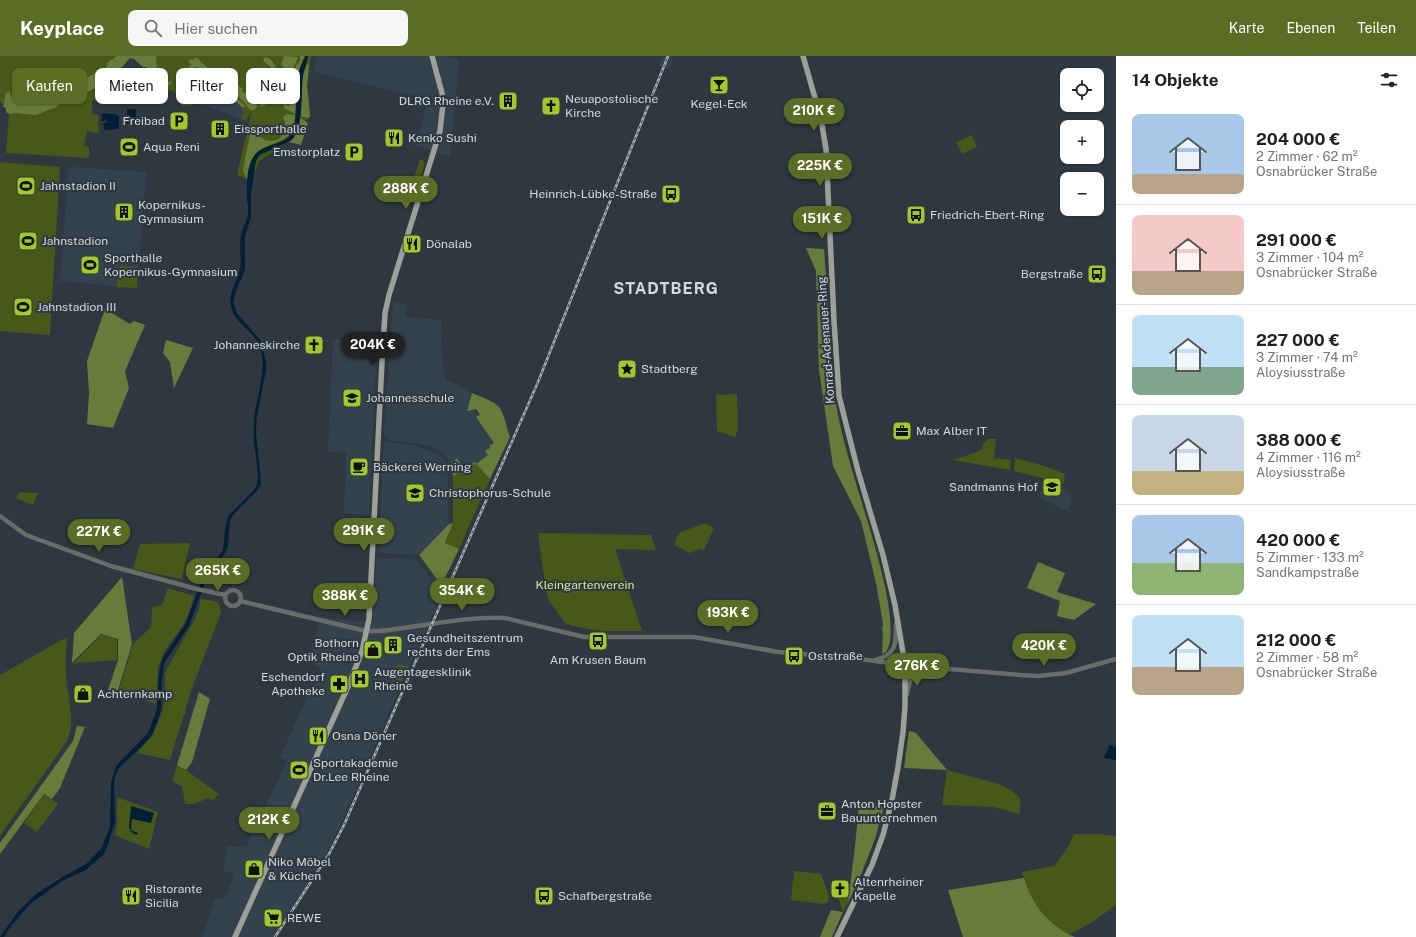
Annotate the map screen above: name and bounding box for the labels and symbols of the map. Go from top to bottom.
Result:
bar icon: Kegel-Eck [708,74,730,96]
building icon: DLRG Rheine e.V. [497,90,519,112]
place label: Neuapostolische Kirche [565,92,658,120]
place label: DLRG Rheine e.V. [399,94,494,108]
church icon: Neuapostolische Kirche [540,95,562,117]
place label: Kegel-Eck [690,97,748,111]
pin: 210K € [781,98,847,132]
parking icon: Freibad [168,110,190,132]
place label: Freibad [123,114,165,128]
building icon: Eissporthalle [209,118,231,140]
place label: Eissporthalle [234,122,307,136]
restaurant icon: Kenko Sushi [383,127,405,149]
place label: Kenko Sushi [408,131,477,145]
sports icon: Aqua Reni [118,136,140,158]
place label: Aqua Reni [143,140,200,154]
parking icon: Emstorplatz [343,141,365,163]
place label: Emstorplatz [273,145,340,159]
pin: 225K € [787,153,853,187]
sports icon: Jahnstadion II [15,175,37,197]
pin: 288K € [373,176,439,210]
place label: Jahnstadion II [40,179,116,193]
bus stop icon: Heinrich-Lübke-Straße [660,183,682,205]
place label: Heinrich-Lübke-Straße [529,187,657,201]
place label: Kopernikus- Gymnasium [138,198,206,226]
building icon: Kopernikus- Gymnasium [113,201,135,223]
bus stop icon: Friedrich-Ebert-Ring [905,204,927,226]
pin: 151K € [789,206,855,240]
place label: Friedrich-Ebert-Ring [930,208,1045,222]
sports icon: Jahnstadion [17,230,39,252]
restaurant icon: Dönalab [401,233,423,255]
place label: Jahnstadion [42,234,108,248]
place label: Dönalab [426,237,472,251]
place label: Sporthalle Kopernikus-Gymnasium [104,251,237,279]
sports icon: Sporthalle Kopernikus-Gymnasium [79,254,101,276]
bus stop icon: Bergstraße [1086,263,1108,285]
place label: Bergstraße [1021,267,1083,281]
street label: Konrad-Adenauer-Ring [815,276,837,404]
district label: STADTBERG [613,279,719,298]
sports icon: Jahnstadion III [12,296,34,318]
place label: Jahnstadion III [37,300,116,314]
pin: 204K € [340,332,406,366]
church icon: Johanneskirche [303,334,325,356]
place label: Johanneskirche [214,338,300,352]
place icon: Stadtberg [616,358,638,380]
place label: Stadtberg [641,362,698,376]
school or university icon: Johannesschule [341,387,363,409]
place label: Johannesschule [366,391,454,405]
office icon: Max Alber IT [891,420,913,442]
place label: Max Alber IT [916,424,987,438]
cafe icon: Bäckerei Werning [348,456,370,478]
place label: Bäckerei Werning [373,460,471,474]
school or university icon: Sandmanns Hof [1041,476,1063,498]
place label: Sandmanns Hof [949,480,1038,494]
school or university icon: Christophorus-Schule [404,482,426,504]
place label: Christophorus-Schule [429,486,551,500]
pin: 291K € [331,518,397,552]
pin: 227K € [66,519,132,553]
pin: 265K € [185,558,251,592]
pin: 354K € [429,578,495,612]
park label: Kleingartenverein [536,578,635,592]
pin: 388K € [312,583,378,617]
pin: 193K € [695,600,761,634]
bus stop icon: Am Krusen Baum [587,630,609,652]
place label: Gesundheitszentrum rechts der Ems [407,631,523,659]
pin: 420K € [1011,633,1077,667]
building icon: Gesundheitszentrum rechts der Ems [382,634,404,656]
place label: Bothorn Optik Rheine [288,636,359,664]
shop icon: Bothorn Optik Rheine [362,639,384,661]
bus stop icon: Oststraße [783,645,805,667]
place label: Oststraße [808,649,863,663]
place label: Am Krusen Baum [550,653,646,667]
pin: 276K € [884,653,950,687]
place label: Augentagesklinik Rheine [374,665,472,693]
hospital icon: Augentagesklinik Rheine [349,668,371,690]
place label: Eschendorf Apotheke [261,670,325,698]
pharmacy icon: Eschendorf Apotheke [328,673,350,695]
shop icon: Achternkamp [72,683,94,705]
place label: Achternkamp [97,687,172,701]
restaurant icon: Osna Döner [307,725,329,747]
place label: Osna Döner [332,729,397,743]
place label: Sportakademie Dr.Lee Rheine [313,756,398,784]
sports icon: Sportakademie Dr.Lee Rheine [288,759,310,781]
place label: Anton Hopster Bauunternehmen [841,797,937,825]
office icon: Anton Hopster Bauunternehmen [816,800,838,822]
pin: 212K € [236,807,302,841]
place label: Niko Möbel & Küchen [268,855,331,883]
shop icon: Niko Möbel & Küchen [243,858,265,880]
place label: Altenrheiner Kapelle [854,875,924,903]
church icon: Altenrheiner Kapelle [829,878,851,900]
place label: Ristorante Sicilia [145,882,203,910]
restaurant icon: Ristorante Sicilia [120,885,142,907]
bus stop icon: Schafbergstraße [533,885,555,907]
place label: Schafbergstraße [558,889,652,903]
supermarket icon: REWE [262,907,284,929]
place label: REWE [287,911,322,925]

